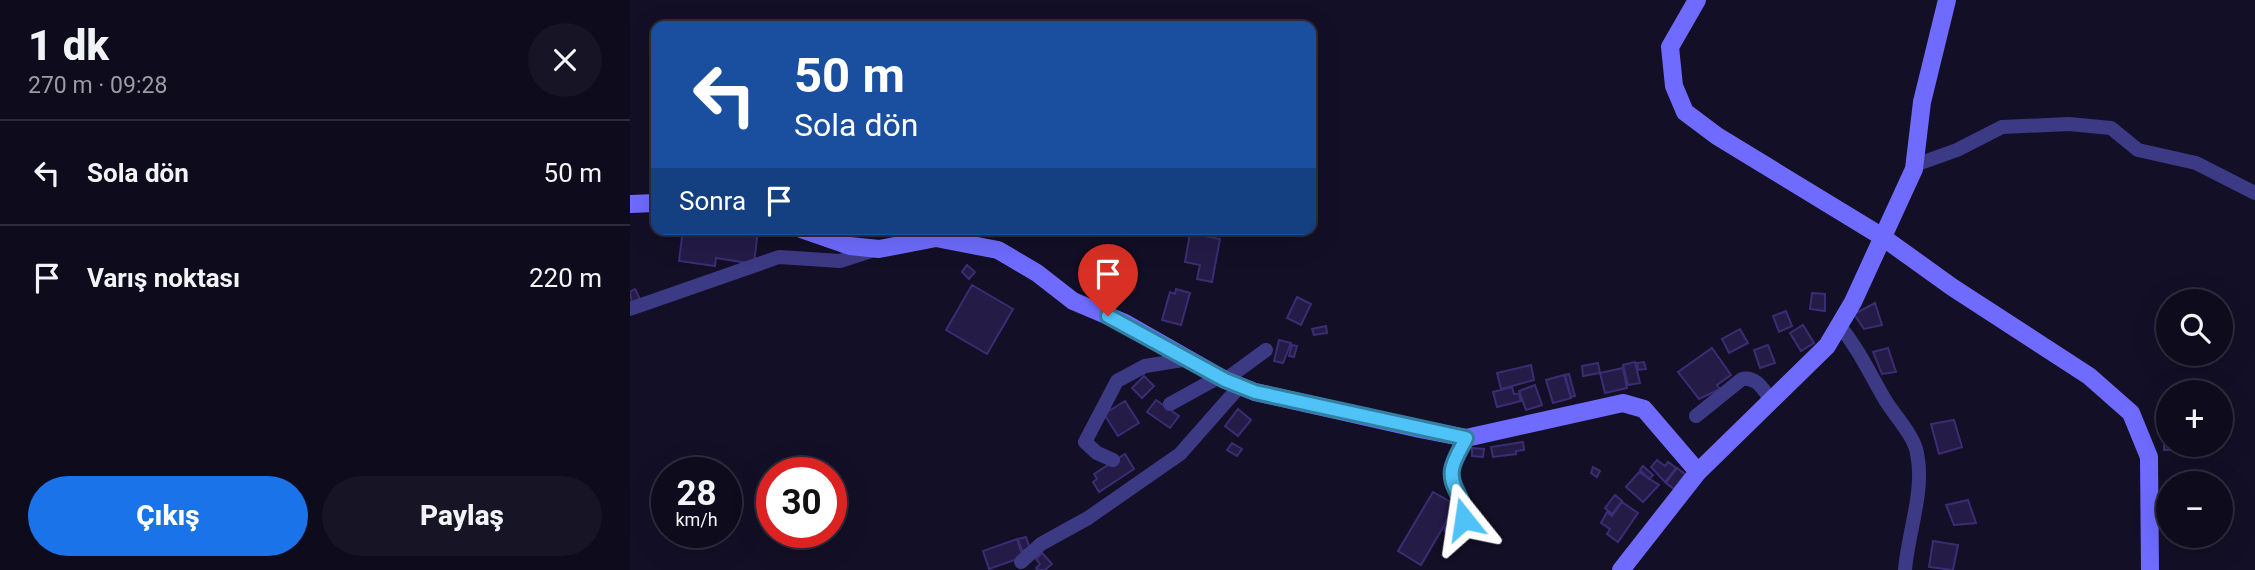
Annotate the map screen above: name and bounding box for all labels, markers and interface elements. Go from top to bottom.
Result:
text: 1 dk [28,21,109,70]
button: close [528,23,602,97]
text: 50 m [794,47,905,104]
icon: left [679,49,770,140]
text: 270 m · 09:28 [28,72,167,99]
text: Sola dön [794,106,918,144]
icon: left [28,154,66,192]
text: Sola dön [87,158,189,188]
text: 50 m [544,158,602,188]
icon: arrive [760,182,798,220]
text: Sonra [679,186,746,216]
pin [1078,244,1138,316]
icon: arrive [1089,255,1127,293]
icon: arrive [28,259,66,297]
text: Varış noktası [87,263,240,293]
text: 220 m [529,263,602,293]
map controls [2156,289,2233,548]
button: search [2156,289,2233,366]
button: + [2156,380,2233,457]
speed limit sign: 30 [756,457,847,548]
button: − [2156,471,2233,548]
text: 28 [676,473,717,514]
button: Çıkış [28,476,308,556]
button: Paylaş [322,476,602,556]
position arrow [1427,482,1501,556]
text: km/h [675,509,718,530]

